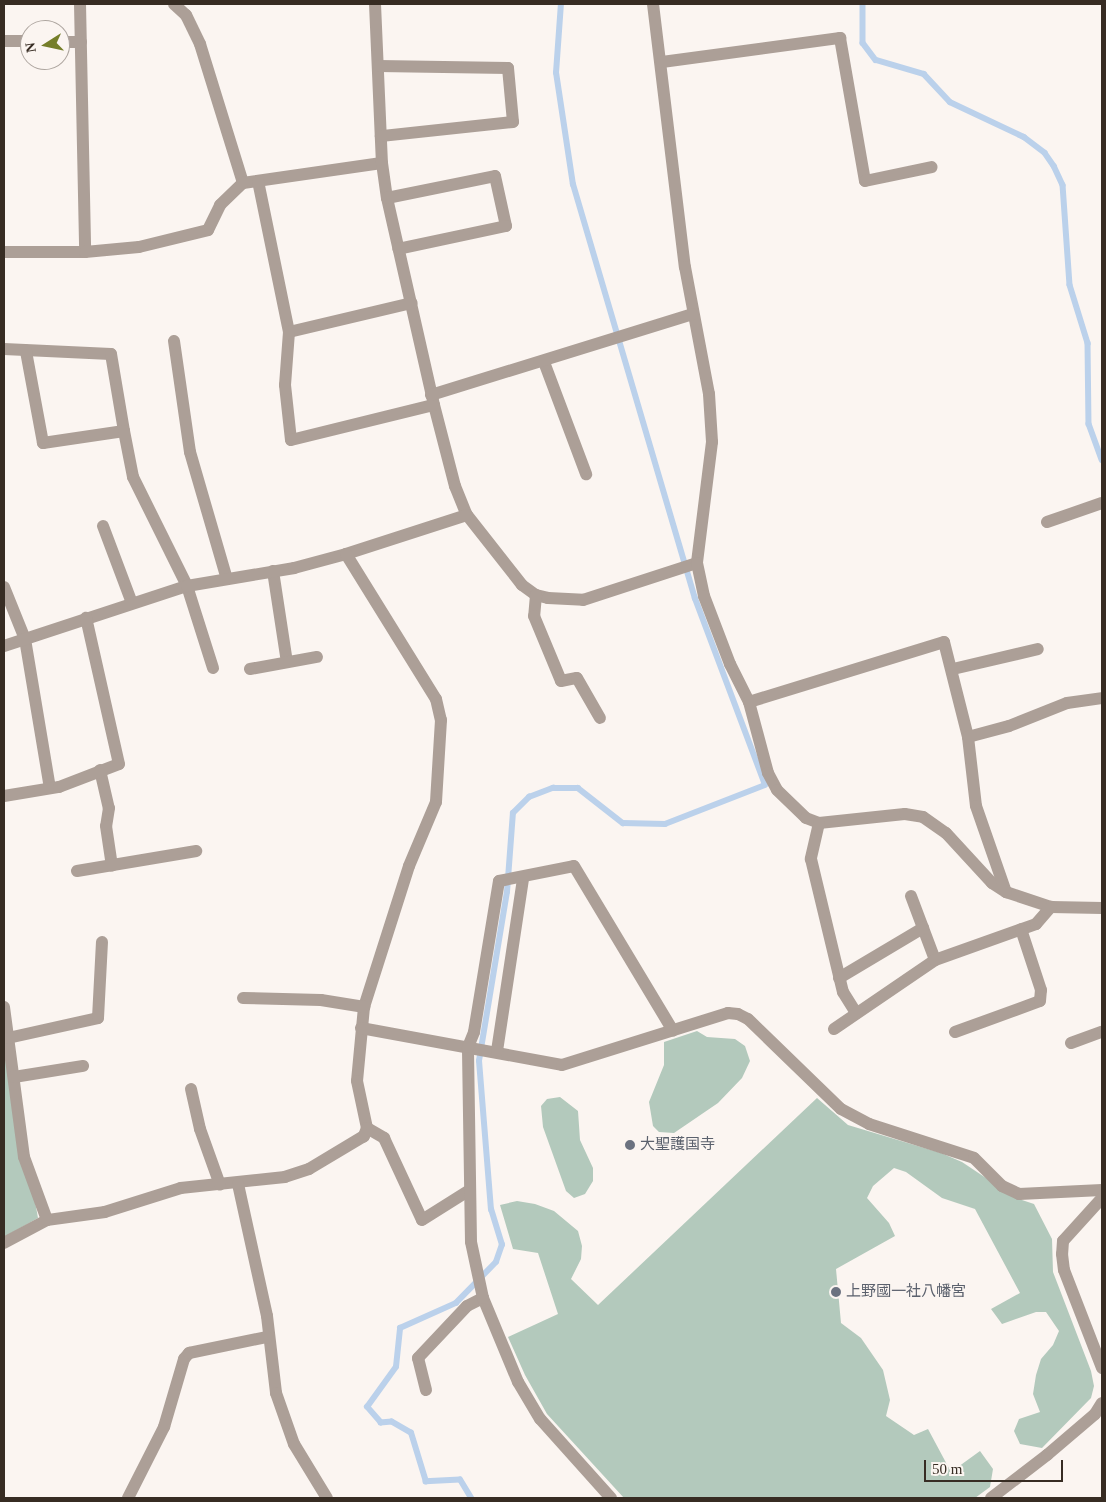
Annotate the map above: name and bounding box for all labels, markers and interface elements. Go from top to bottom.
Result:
north arrow [20,20,70,70]
text: N [22,41,39,54]
place label: 大聖護国寺 [640,1136,715,1154]
marker: 大聖護国寺 [624,1139,636,1151]
place label: 上野國一社八幡宮 [846,1283,966,1301]
marker: 上野國一社八幡宮 [830,1286,842,1298]
scale bar [926,1450,1065,1482]
text: 50 m [932,1461,962,1477]

